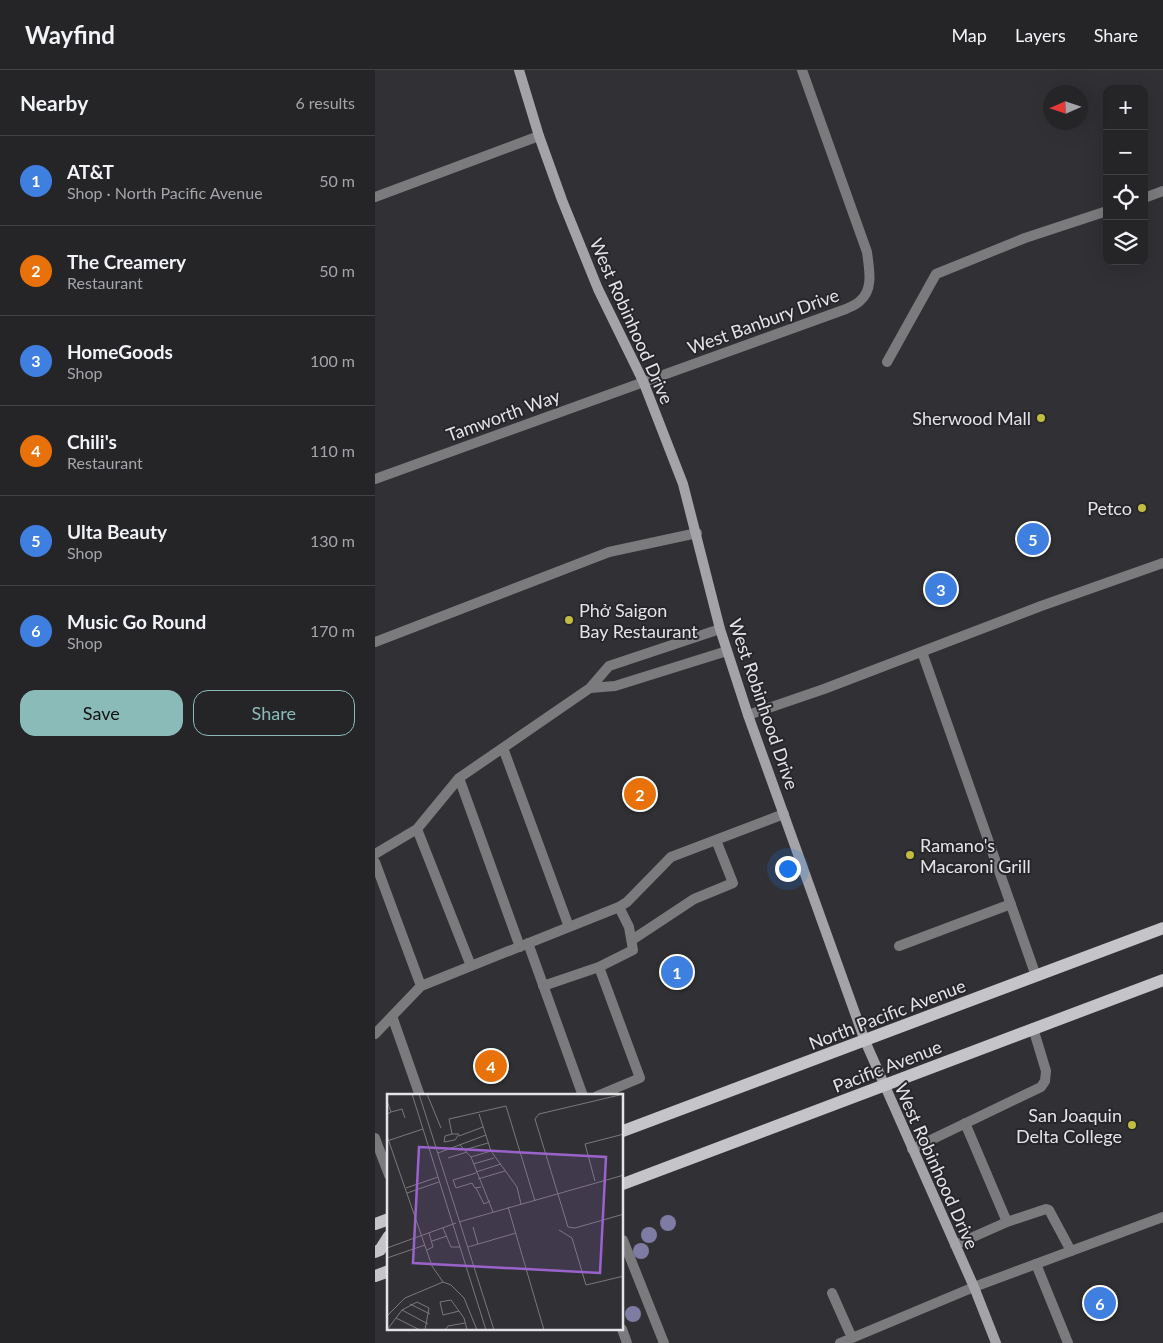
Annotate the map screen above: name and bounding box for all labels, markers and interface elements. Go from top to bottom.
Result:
text: Wayfind [25,20,115,49]
text: Map [951,24,987,46]
text: Layers [1015,24,1066,46]
text: Share [1094,24,1138,46]
north arrow [1043,85,1088,130]
map controls [1103,85,1148,265]
button: + [1103,85,1148,130]
text: Nearby [20,90,88,115]
text: 6 results [295,93,355,112]
button: − [1103,130,1148,175]
text: AT&T [67,160,114,183]
text: 1 [31,171,41,190]
text: 50 m [319,171,355,190]
button: locate [1103,175,1148,220]
text: Shop · North Pacific Avenue [67,183,263,202]
button: layers [1103,220,1148,265]
street label: West Robinhood Drive [585,235,679,407]
text: The Creamery [67,250,186,273]
text: 2 [31,261,41,280]
text: 50 m [319,261,355,280]
text: Restaurant [67,273,143,292]
street label: West Banbury Drive [684,283,842,359]
text: HomeGoods [67,340,173,363]
text: 3 [31,351,41,370]
text: 100 m [310,351,355,370]
text: Shop [67,363,103,382]
street label: Tamworth Way [443,384,564,446]
place label: Sherwood Mall [912,407,1031,429]
marker: Sherwood Mall [1035,412,1047,424]
text: Chili's [67,430,117,453]
text: 4 [31,441,41,460]
text: 110 m [310,441,355,460]
text: Restaurant [67,453,143,472]
place label: Petco [1087,497,1132,519]
marker: Petco [1136,502,1148,514]
text: Ulta Beauty [67,520,167,543]
pin: 5 [1017,520,1049,558]
text: 5 [31,531,41,550]
text: 130 m [310,531,355,550]
text: Shop [67,543,103,562]
pin: 3 [925,570,957,608]
place label: Phở Saigon Bay Restaurant [579,599,698,642]
text: Music Go Round [67,610,206,633]
marker: Phở Saigon Bay Restaurant [563,614,575,626]
street label: West Robinhood Drive [724,616,804,792]
text: 6 [31,621,41,640]
text: 170 m [310,621,355,640]
text: Shop [67,633,103,652]
button: Save [20,690,183,736]
button: Share [193,690,355,736]
pin: 2 [624,775,656,813]
place label: Ramano's Macaroni Grill [920,834,1031,877]
marker: Ramano's Macaroni Grill [904,849,916,861]
your location [775,856,801,882]
pin: 1 [661,953,693,991]
street label: North Pacific Avenue [805,974,969,1054]
street label: Pacific Avenue [829,1035,945,1097]
pin: 4 [475,1047,507,1085]
street label: West Robinhood Drive [890,1080,984,1252]
inset map [387,1094,624,1330]
place label: San Joaquin Delta College [1016,1104,1122,1147]
marker: San Joaquin Delta College [1126,1119,1138,1131]
pin: 6 [1084,1284,1116,1322]

